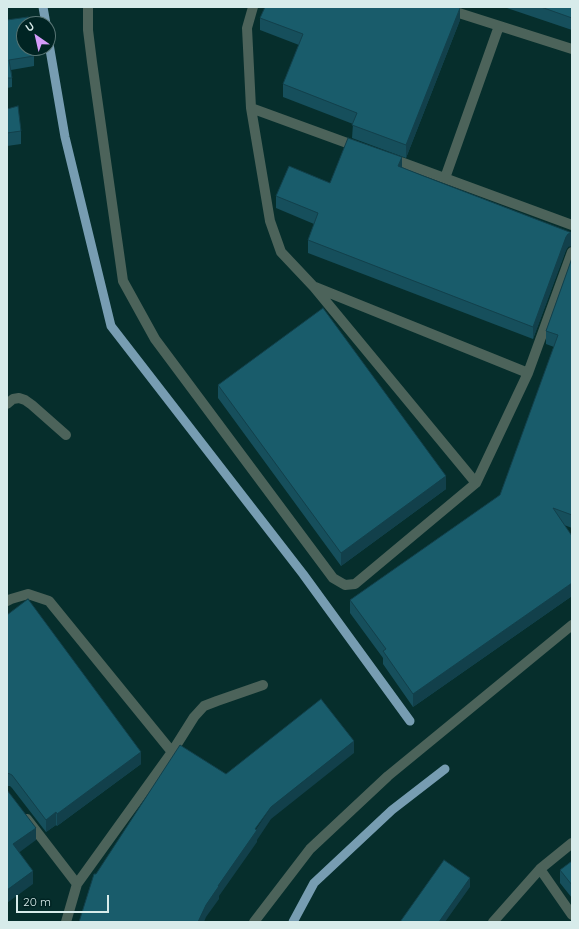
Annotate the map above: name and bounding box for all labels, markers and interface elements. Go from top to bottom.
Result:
north arrow [16,16,56,56]
text: U [23,19,37,35]
scale bar [18,887,111,913]
text: 20 m [23,894,51,909]

